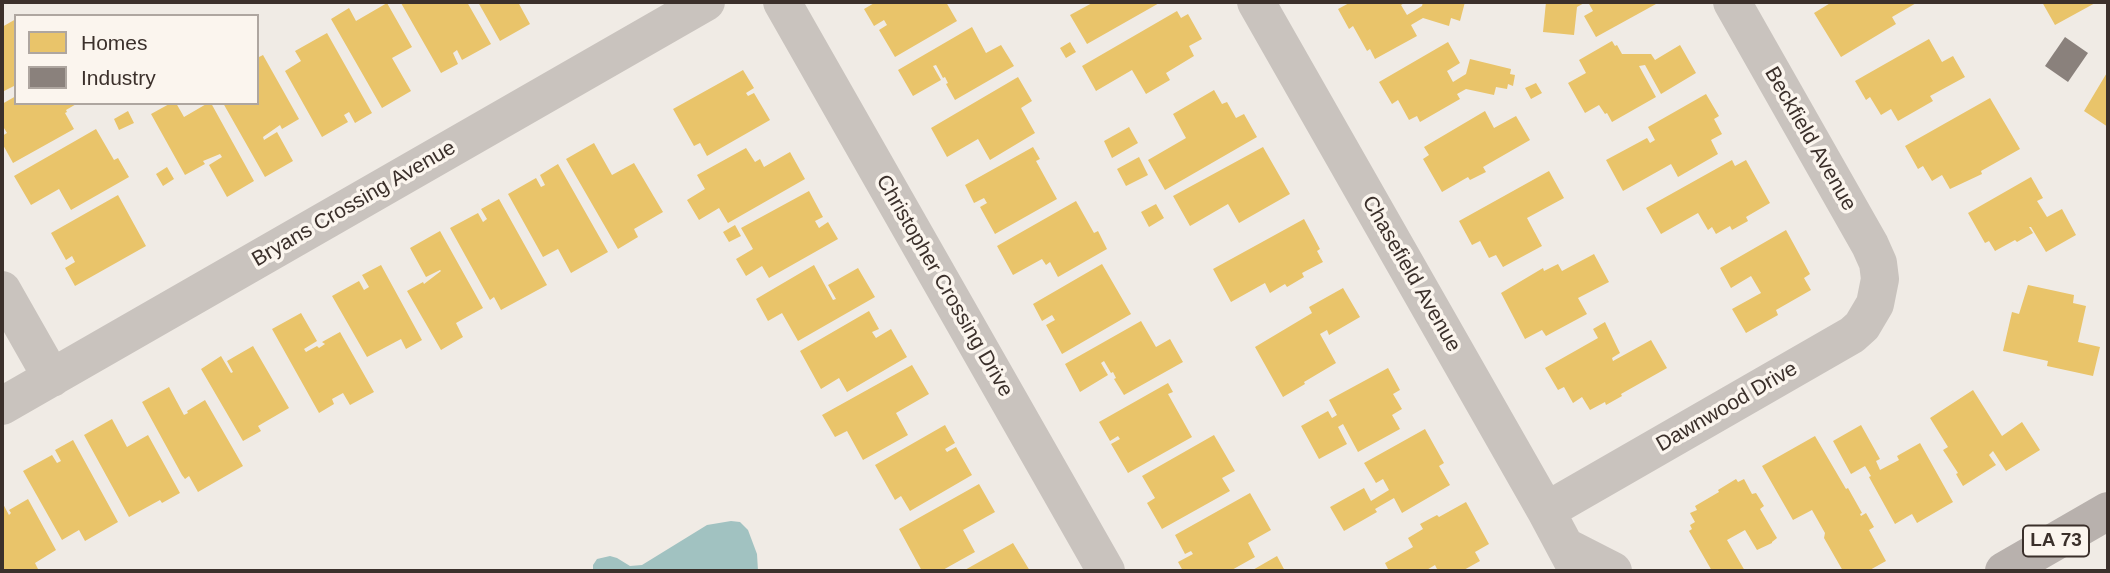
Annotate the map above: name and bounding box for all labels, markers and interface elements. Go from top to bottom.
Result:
legend [14,14,259,105]
text: Homes [81,31,148,54]
street label: Beckfield Avenue [1759,63,1861,215]
text: Industry [81,66,156,89]
street label: Bryans Crossing Avenue [248,135,460,273]
street label: Christopher Crossing Drive [870,171,1018,401]
street label: Chasefield Avenue [1356,192,1466,356]
street label: Dawnwood Drive [1652,356,1802,458]
road number: LA 73 [2023,526,2089,556]

